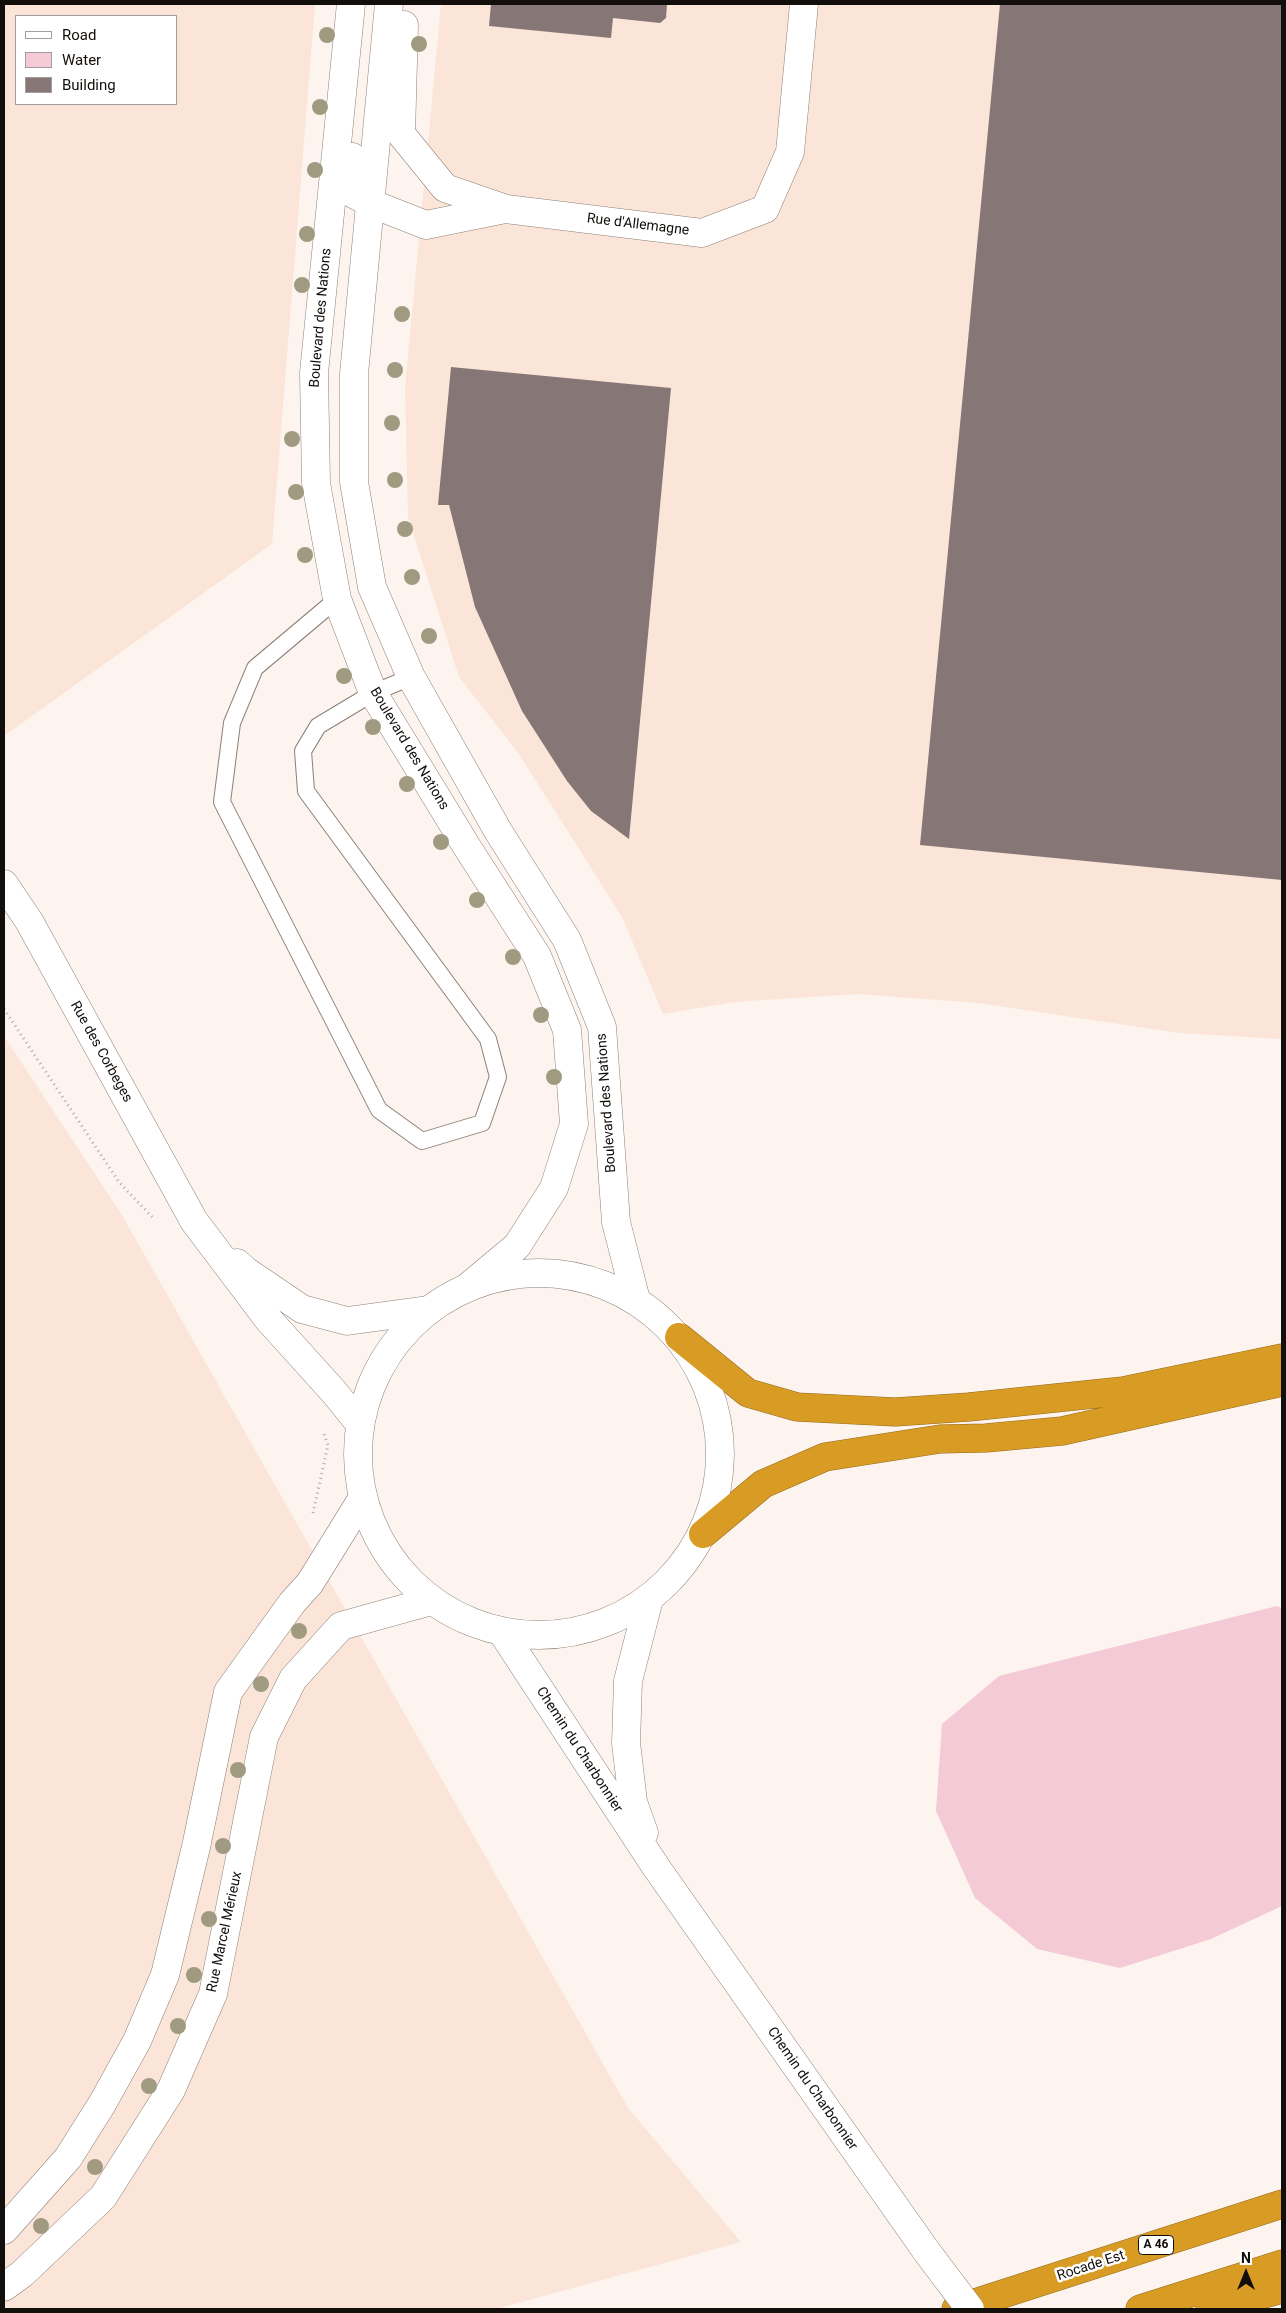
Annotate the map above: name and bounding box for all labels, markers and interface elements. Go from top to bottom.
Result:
legend [15,15,178,105]
text: Road [62,26,96,44]
text: Water [62,51,101,69]
text: Building [62,76,116,94]
street label: Rue d'Allemagne [586,210,690,240]
street label: Boulevard des Nations [307,248,335,388]
street label: Boulevard des Nations [366,685,452,813]
street label: Rue des Corbeges [66,999,136,1105]
street label: Boulevard des Nations [594,1033,620,1173]
street label: Chemin du Charbonnier [532,1684,626,1816]
street label: Rue Marcel Mérieux [204,1870,246,1994]
street label: Chemin du Charbonnier [763,2024,861,2154]
road number: A 46 [1138,2236,1174,2254]
street label: Rocade Est [1055,2247,1127,2285]
north arrow [1221,2248,1271,2298]
text: N [1241,2250,1251,2266]

